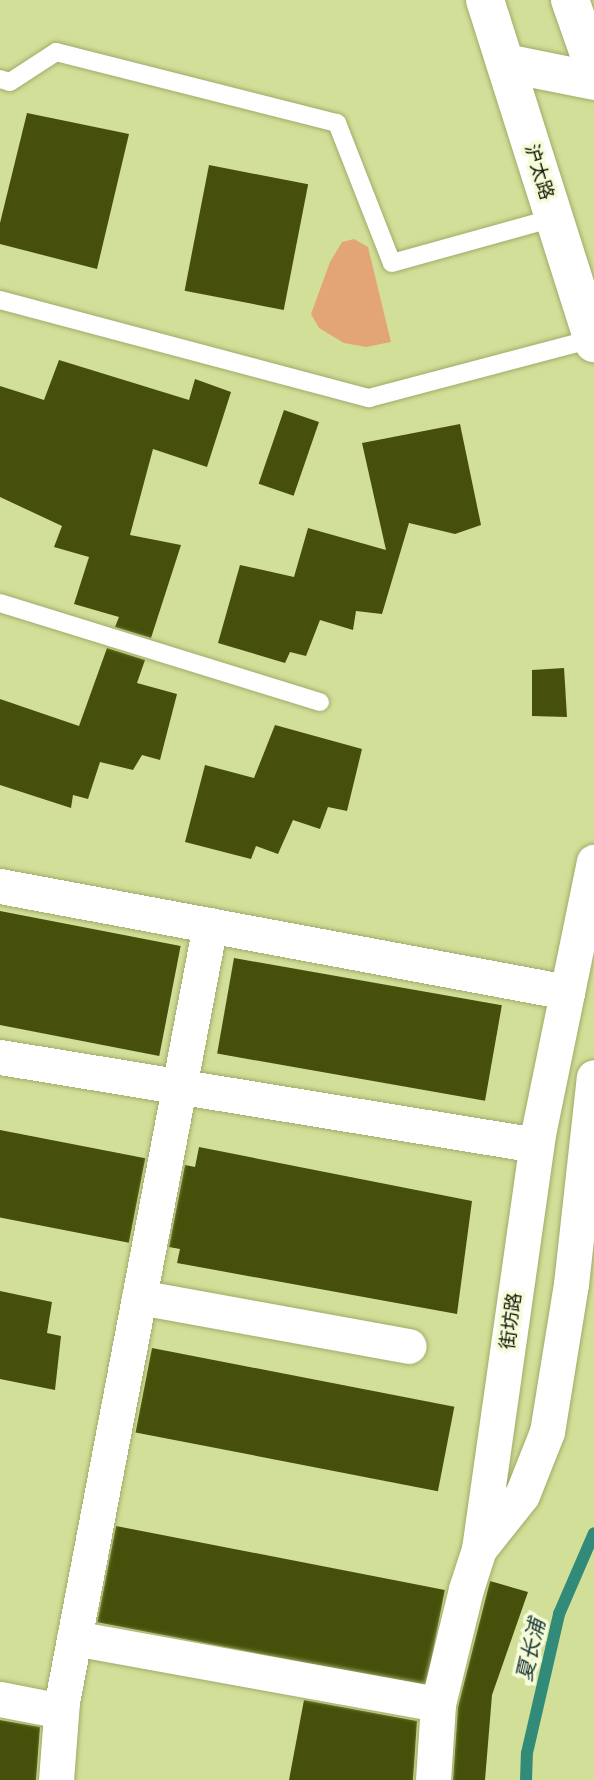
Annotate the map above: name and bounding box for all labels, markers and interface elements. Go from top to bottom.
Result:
street label: 沪太路 [520,141,558,203]
street label: 街坊路 [496,1291,526,1351]
water label: 夏长浦 [512,1616,550,1684]

